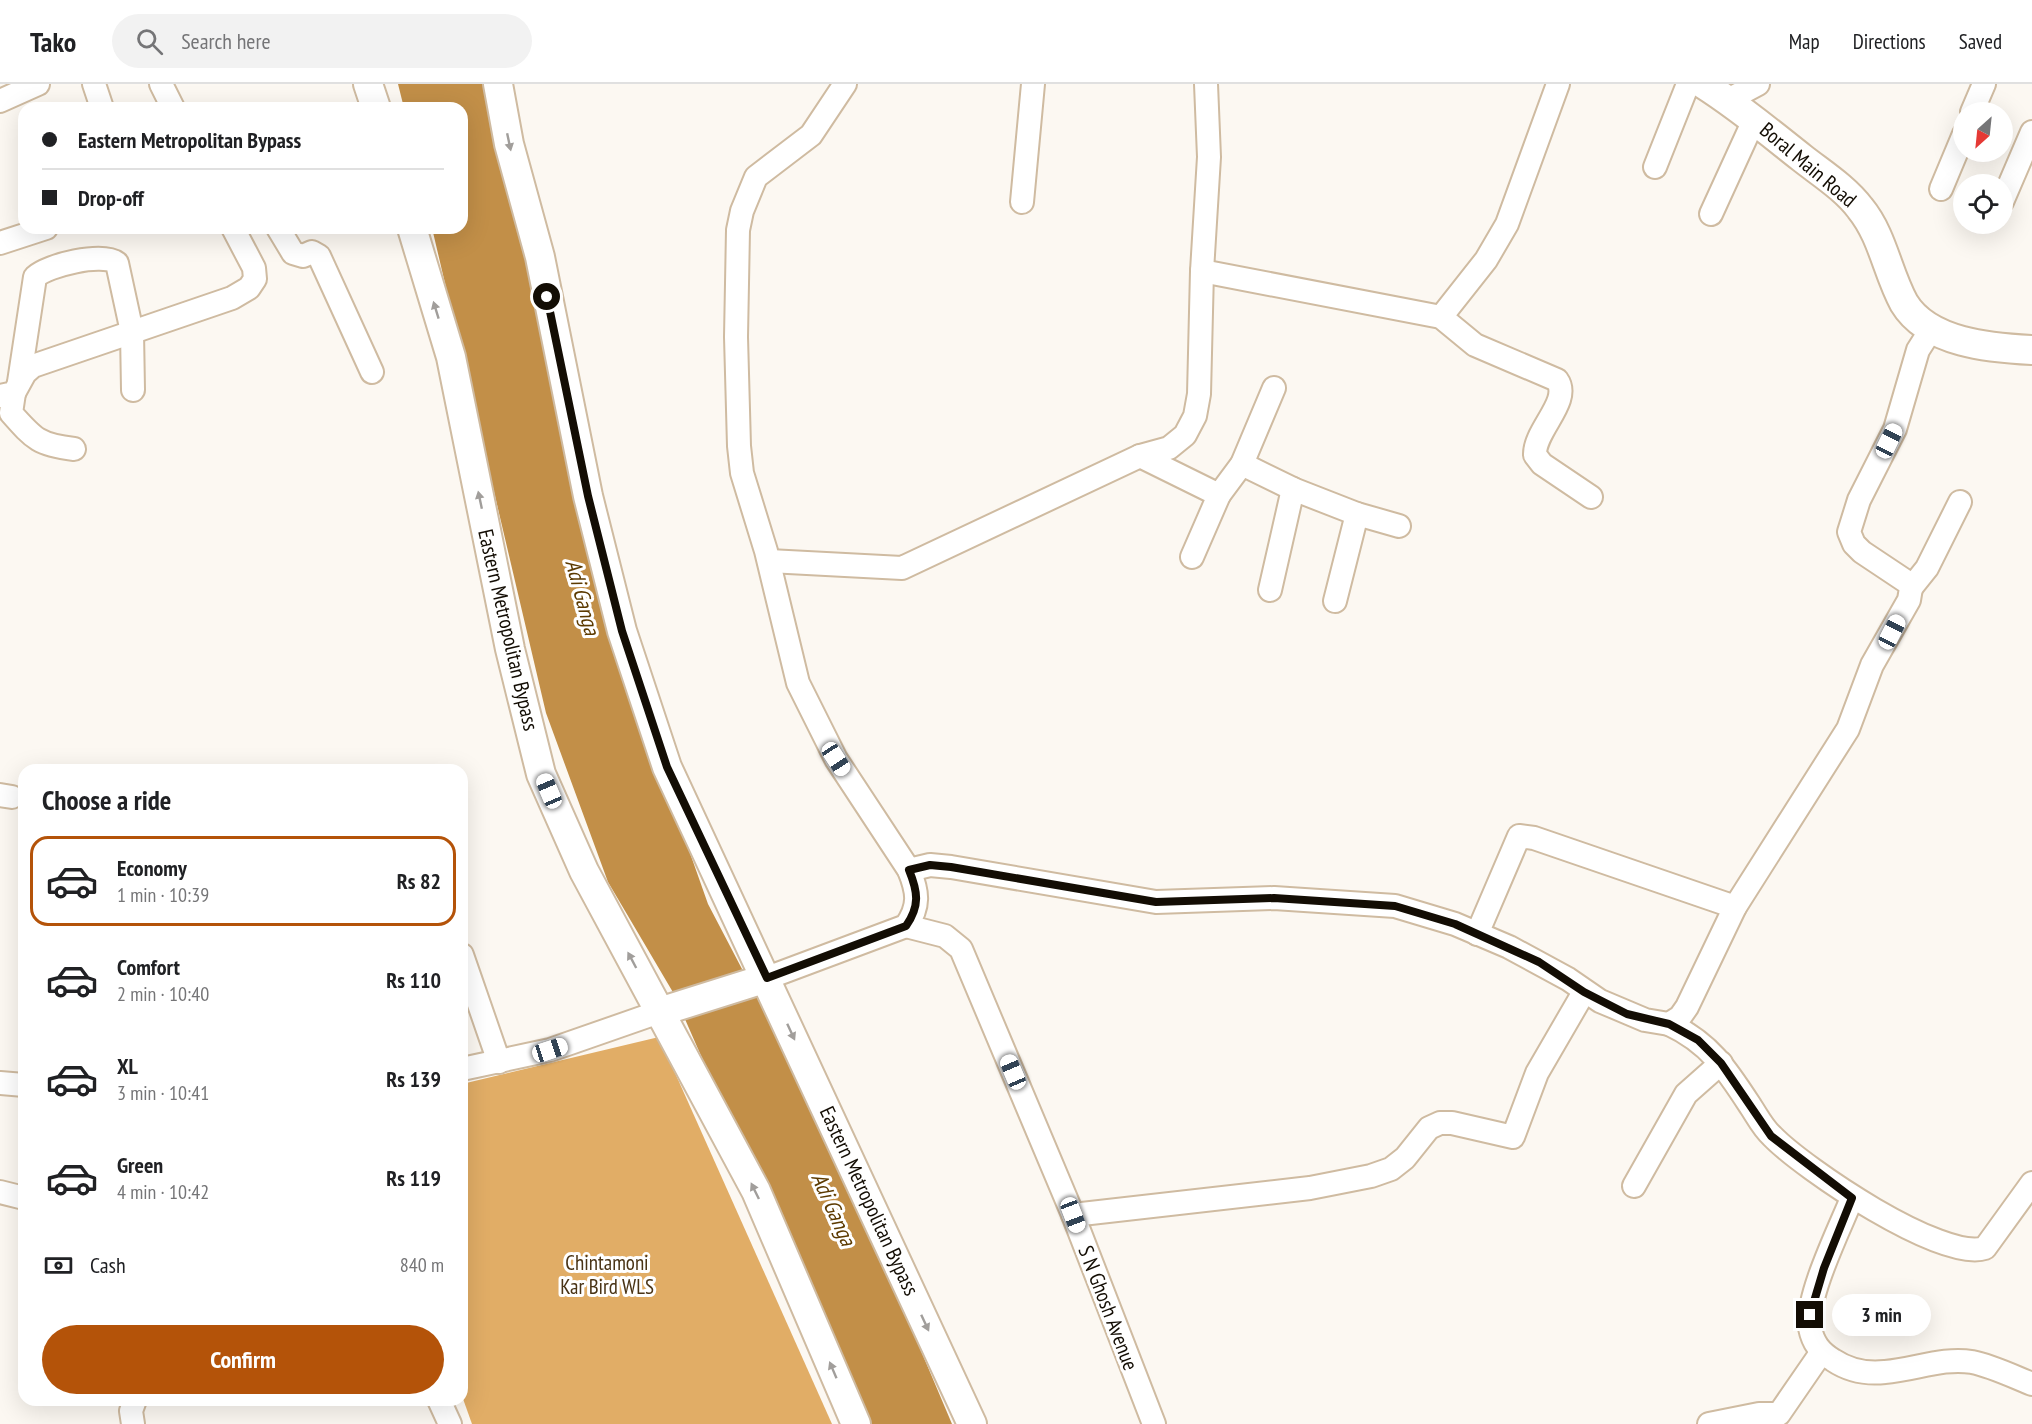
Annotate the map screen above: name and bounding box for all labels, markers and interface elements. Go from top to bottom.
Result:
search box [112,14,532,68]
text: Tako [30,23,76,60]
icon: search [133,25,166,58]
text: Search here [181,27,271,55]
text: Map [1789,28,1820,55]
text: Directions [1853,28,1926,55]
text: Saved [1959,28,2002,55]
north arrow [1953,102,2013,162]
map controls [1953,102,2013,234]
street label: Boral Main Road [1754,116,1862,213]
text: Eastern Metropolitan Bypass [78,126,301,154]
one-way arrow [505,132,514,151]
button: locate [1953,174,2013,234]
text: Drop-off [78,184,144,212]
route start [533,283,560,310]
one-way arrow [431,301,440,319]
car [1873,421,1905,461]
one-way arrow [475,490,484,509]
street label: Eastern Metropolitan Bypass [472,527,545,733]
water label: Adi Ganga [560,556,607,639]
car [1876,612,1908,652]
car [819,739,853,779]
car [534,771,564,811]
text: Choose a ride [42,783,171,817]
icon: car [45,854,99,908]
text: Economy [117,854,187,882]
text: Rs 82 [397,867,441,895]
text: 1 min · 10:39 [117,882,209,908]
one-way arrow [627,952,637,969]
icon: car [45,953,99,1007]
text: Comfort [117,953,180,981]
text: Rs 110 [386,966,441,994]
text: 2 min · 10:40 [117,981,209,1007]
one-way arrow [787,1023,796,1040]
car [530,1036,570,1064]
icon: car [45,1052,99,1106]
text: XL [117,1052,138,1080]
car [998,1052,1028,1092]
text: Rs 139 [386,1065,441,1093]
text: 3 min · 10:41 [117,1080,209,1106]
street label: Eastern Metropolitan Bypass [814,1102,925,1300]
icon: car [45,1151,99,1205]
text: Green [117,1151,163,1179]
text: Rs 119 [386,1164,441,1192]
water label: Adi Ganga [806,1168,863,1251]
text: 4 min · 10:42 [117,1179,209,1205]
one-way arrow [751,1183,760,1200]
car [1058,1195,1088,1235]
street label: S N Ghosh Avenue [1072,1242,1145,1374]
icon: cash [42,1249,75,1282]
park label: Chintamoni Kar Bird WLS [560,1249,654,1300]
text: Cash [90,1251,126,1279]
text: 840 m [400,1252,444,1278]
callout: 3 min [1831,1294,1930,1336]
route end [1796,1301,1823,1328]
text: 3 min [1861,1302,1902,1328]
one-way arrow [921,1315,930,1332]
button: Confirm [42,1325,444,1394]
one-way arrow [828,1361,838,1379]

